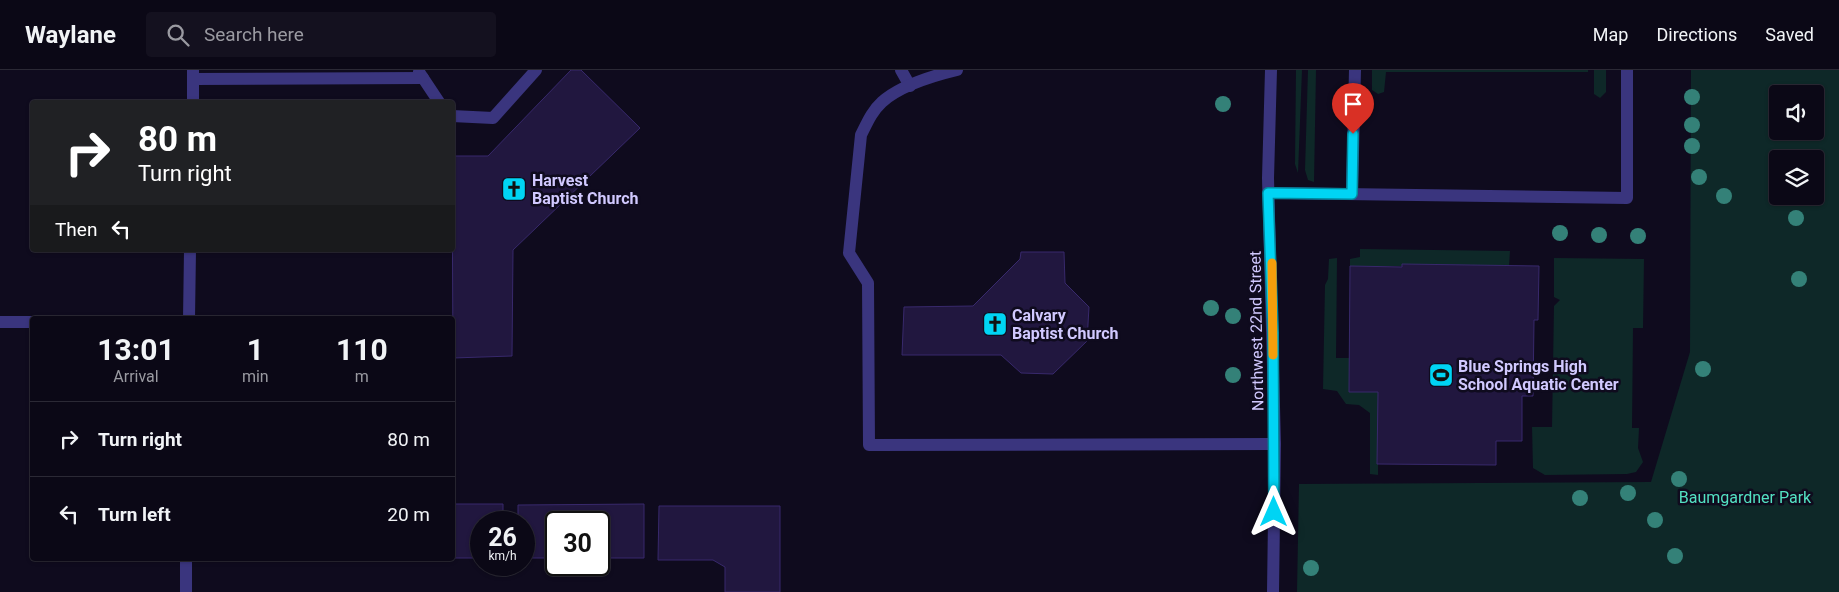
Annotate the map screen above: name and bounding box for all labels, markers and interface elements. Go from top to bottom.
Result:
search box [146,12,496,57]
text: Waylane [25,21,116,49]
icon: search [164,21,192,49]
text: Search here [204,23,304,46]
text: Map [1593,24,1628,45]
text: Directions [1656,24,1737,45]
text: Saved [1765,24,1814,45]
pin [1332,83,1374,134]
map controls [1769,85,1824,205]
button: sound [1769,85,1824,140]
icon: arrive [1339,90,1367,118]
text: 80 m [138,119,217,160]
icon: right [55,120,120,185]
button: layers [1769,150,1824,205]
text: Turn right [138,161,232,186]
place label: Harvest Baptist Church [532,171,638,208]
church icon: Harvest Baptist Church [501,176,527,202]
icon: left [107,215,135,243]
text: Then [55,218,97,241]
street label: Northwest 22nd Street [1246,251,1267,411]
place label: Calvary Baptist Church [1012,306,1118,343]
church icon: Calvary Baptist Church [982,311,1008,337]
text: 13:01 [97,332,175,367]
text: 1 [247,332,264,367]
text: 110 [336,332,388,367]
place label: Blue Springs High School Aquatic Center [1458,357,1619,394]
sports icon: Blue Springs High School Aquatic Center [1428,362,1454,388]
text: Arrival [113,367,159,386]
text: min [242,367,269,386]
text: m [355,367,369,386]
icon: right [55,425,83,453]
text: Turn right [98,428,182,451]
text: 80 m [387,428,430,451]
position arrow [1247,485,1299,537]
park label: Baumgardner Park [1679,488,1812,507]
icon: left [55,500,83,528]
text: Turn left [98,503,171,526]
text: 20 m [387,503,430,526]
speed limit sign: 30 [545,511,610,576]
text: 26 [488,523,517,552]
text: km/h [488,549,517,563]

